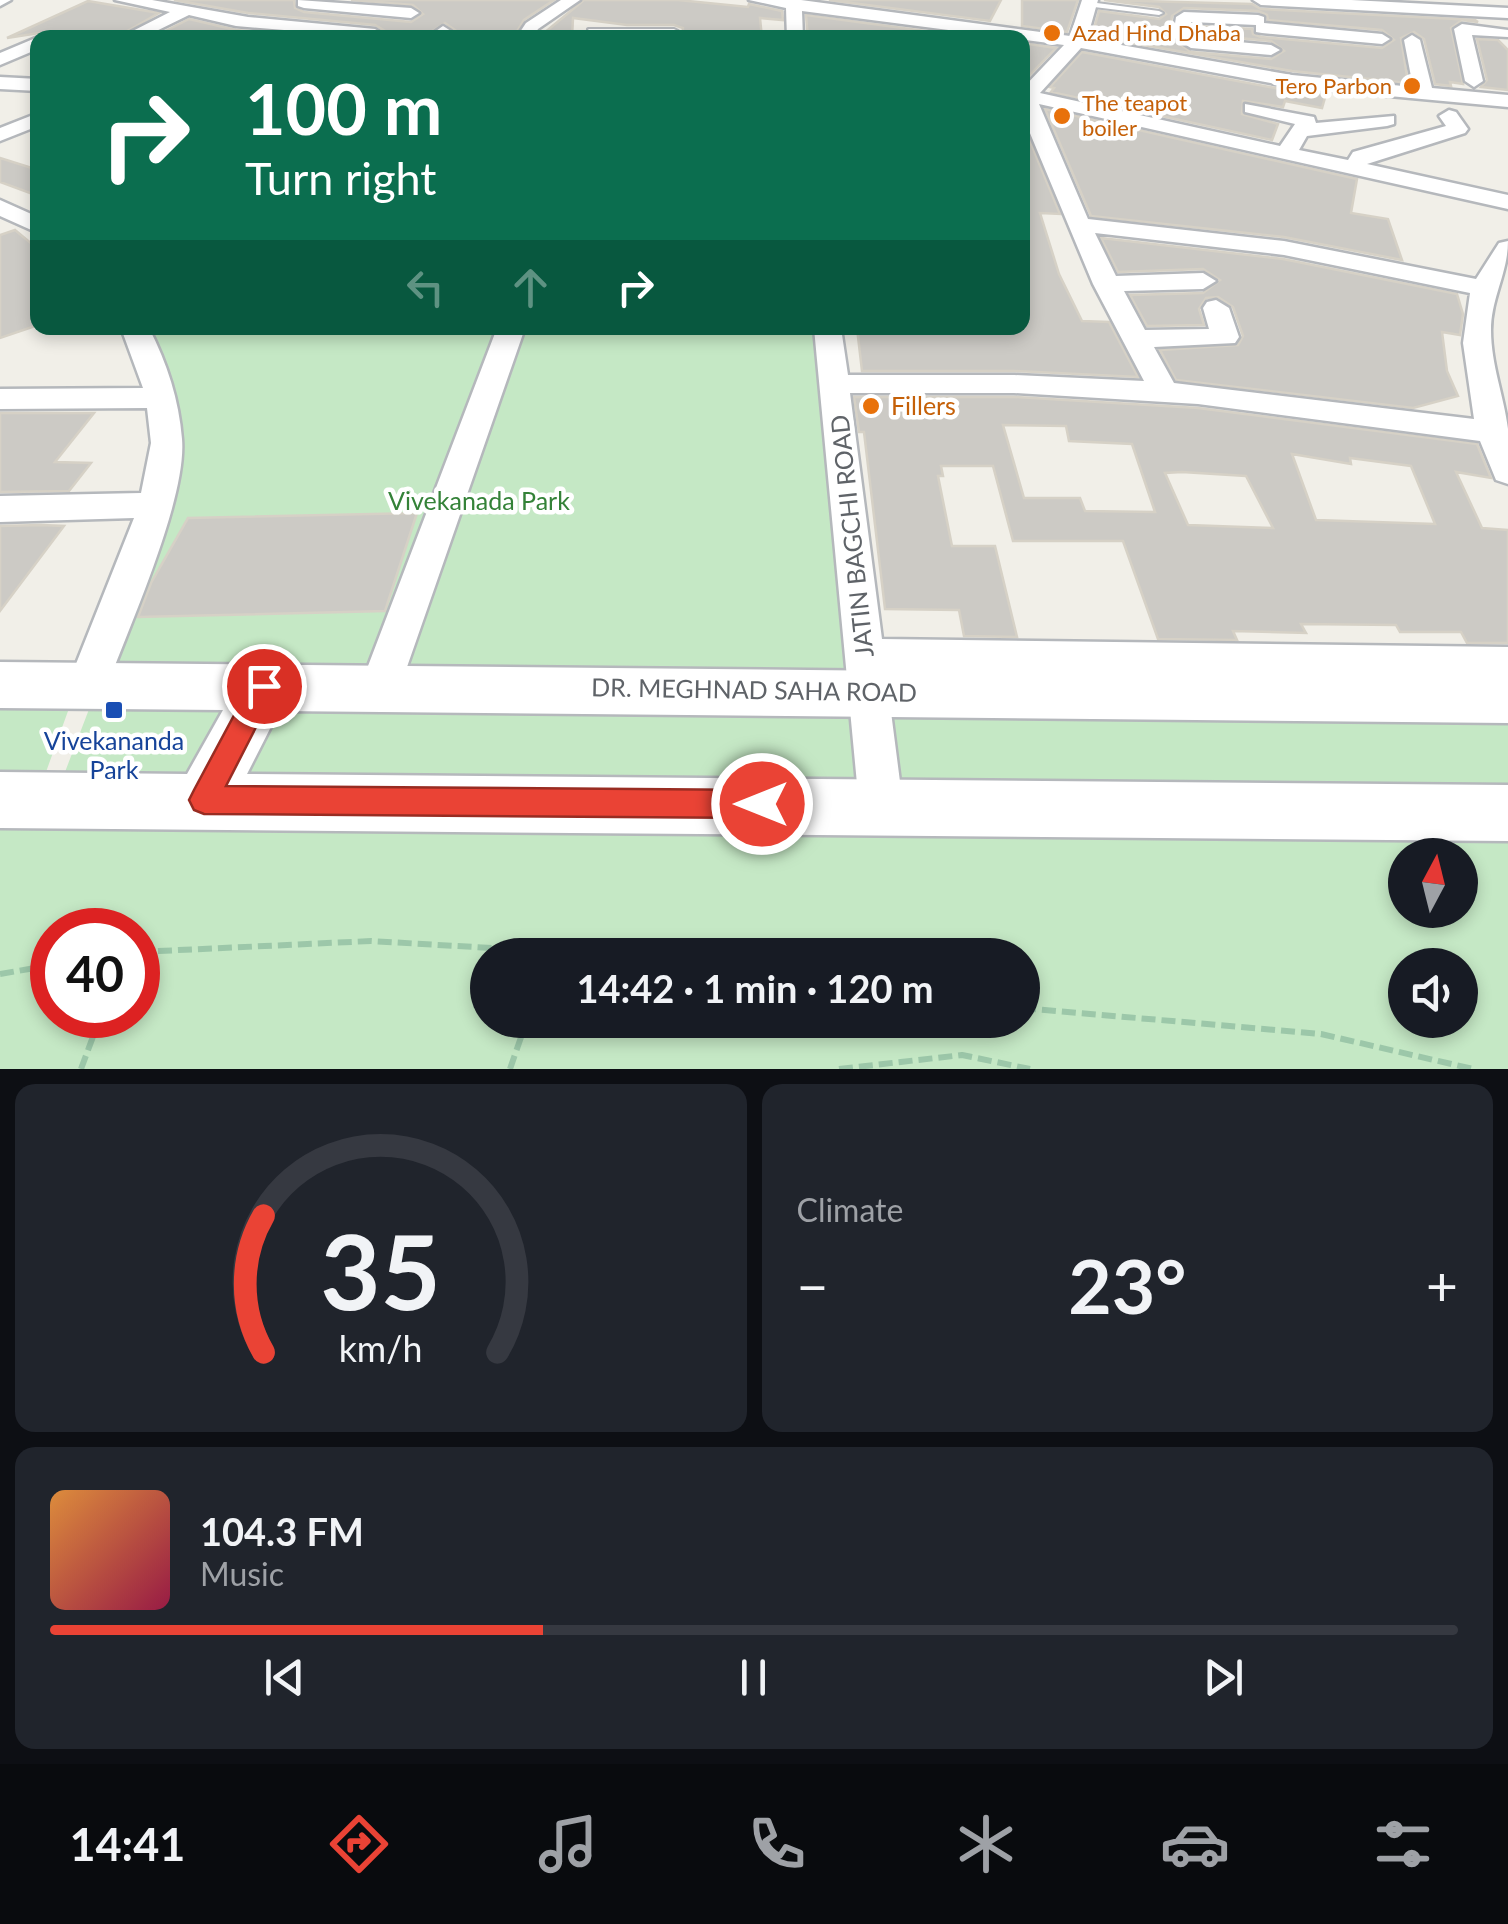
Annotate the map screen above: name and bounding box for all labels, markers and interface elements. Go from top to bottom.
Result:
place label: Azad Hind Dhaba [1072,19,1241,46]
marker: Azad Hind Dhaba [1041,22,1063,44]
text: 100 m [245,66,442,150]
icon: right [80,70,210,200]
place label: Tero Parbon [1276,72,1392,99]
marker: Tero Parbon [1401,75,1423,97]
place label: The teapot boiler [1082,89,1187,141]
marker: The teapot boiler [1051,105,1073,127]
text: Turn right [245,151,436,205]
icon: left [398,260,453,315]
icon: ahead [503,260,558,315]
icon: right [608,260,663,315]
place label: Fillers [891,390,956,420]
marker: Fillers [860,395,882,417]
street label: JATIN BAGCHI ROAD [823,413,879,659]
park label: Vivekanada Park [388,485,570,515]
pin [222,644,307,729]
icon: arrive [237,659,292,714]
street label: DR. MEGHNAD SAHA ROAD [591,671,917,707]
marker: Vivekananda Park [103,699,125,721]
place label: Vivekananda Park [44,725,184,784]
position arrow [710,752,814,856]
north arrow [1388,838,1478,928]
map controls [1388,838,1478,1038]
speed limit sign: 40 [30,908,160,1038]
button: sound [1388,948,1478,1038]
text: 14:42 · 1 min · 120 m [576,965,934,1011]
text: Climate [797,1190,903,1229]
text: 35 [320,1207,441,1332]
text: 23° [1068,1240,1186,1330]
text: − [797,1252,828,1318]
text: + [1426,1252,1458,1318]
text: km/h [339,1327,423,1370]
text: 104.3 FM [200,1508,364,1554]
text: Music [200,1554,284,1593]
icon: previous [257,1650,312,1705]
icon: pause [726,1650,781,1705]
icon: next [1196,1650,1251,1705]
icon: directions [324,1809,394,1879]
icon: music [533,1809,603,1879]
icon: phone [742,1809,812,1879]
icon: climate [951,1809,1021,1879]
icon: car [1160,1809,1230,1879]
icon: filters [1368,1809,1438,1879]
text: 14:41 [69,1817,185,1871]

